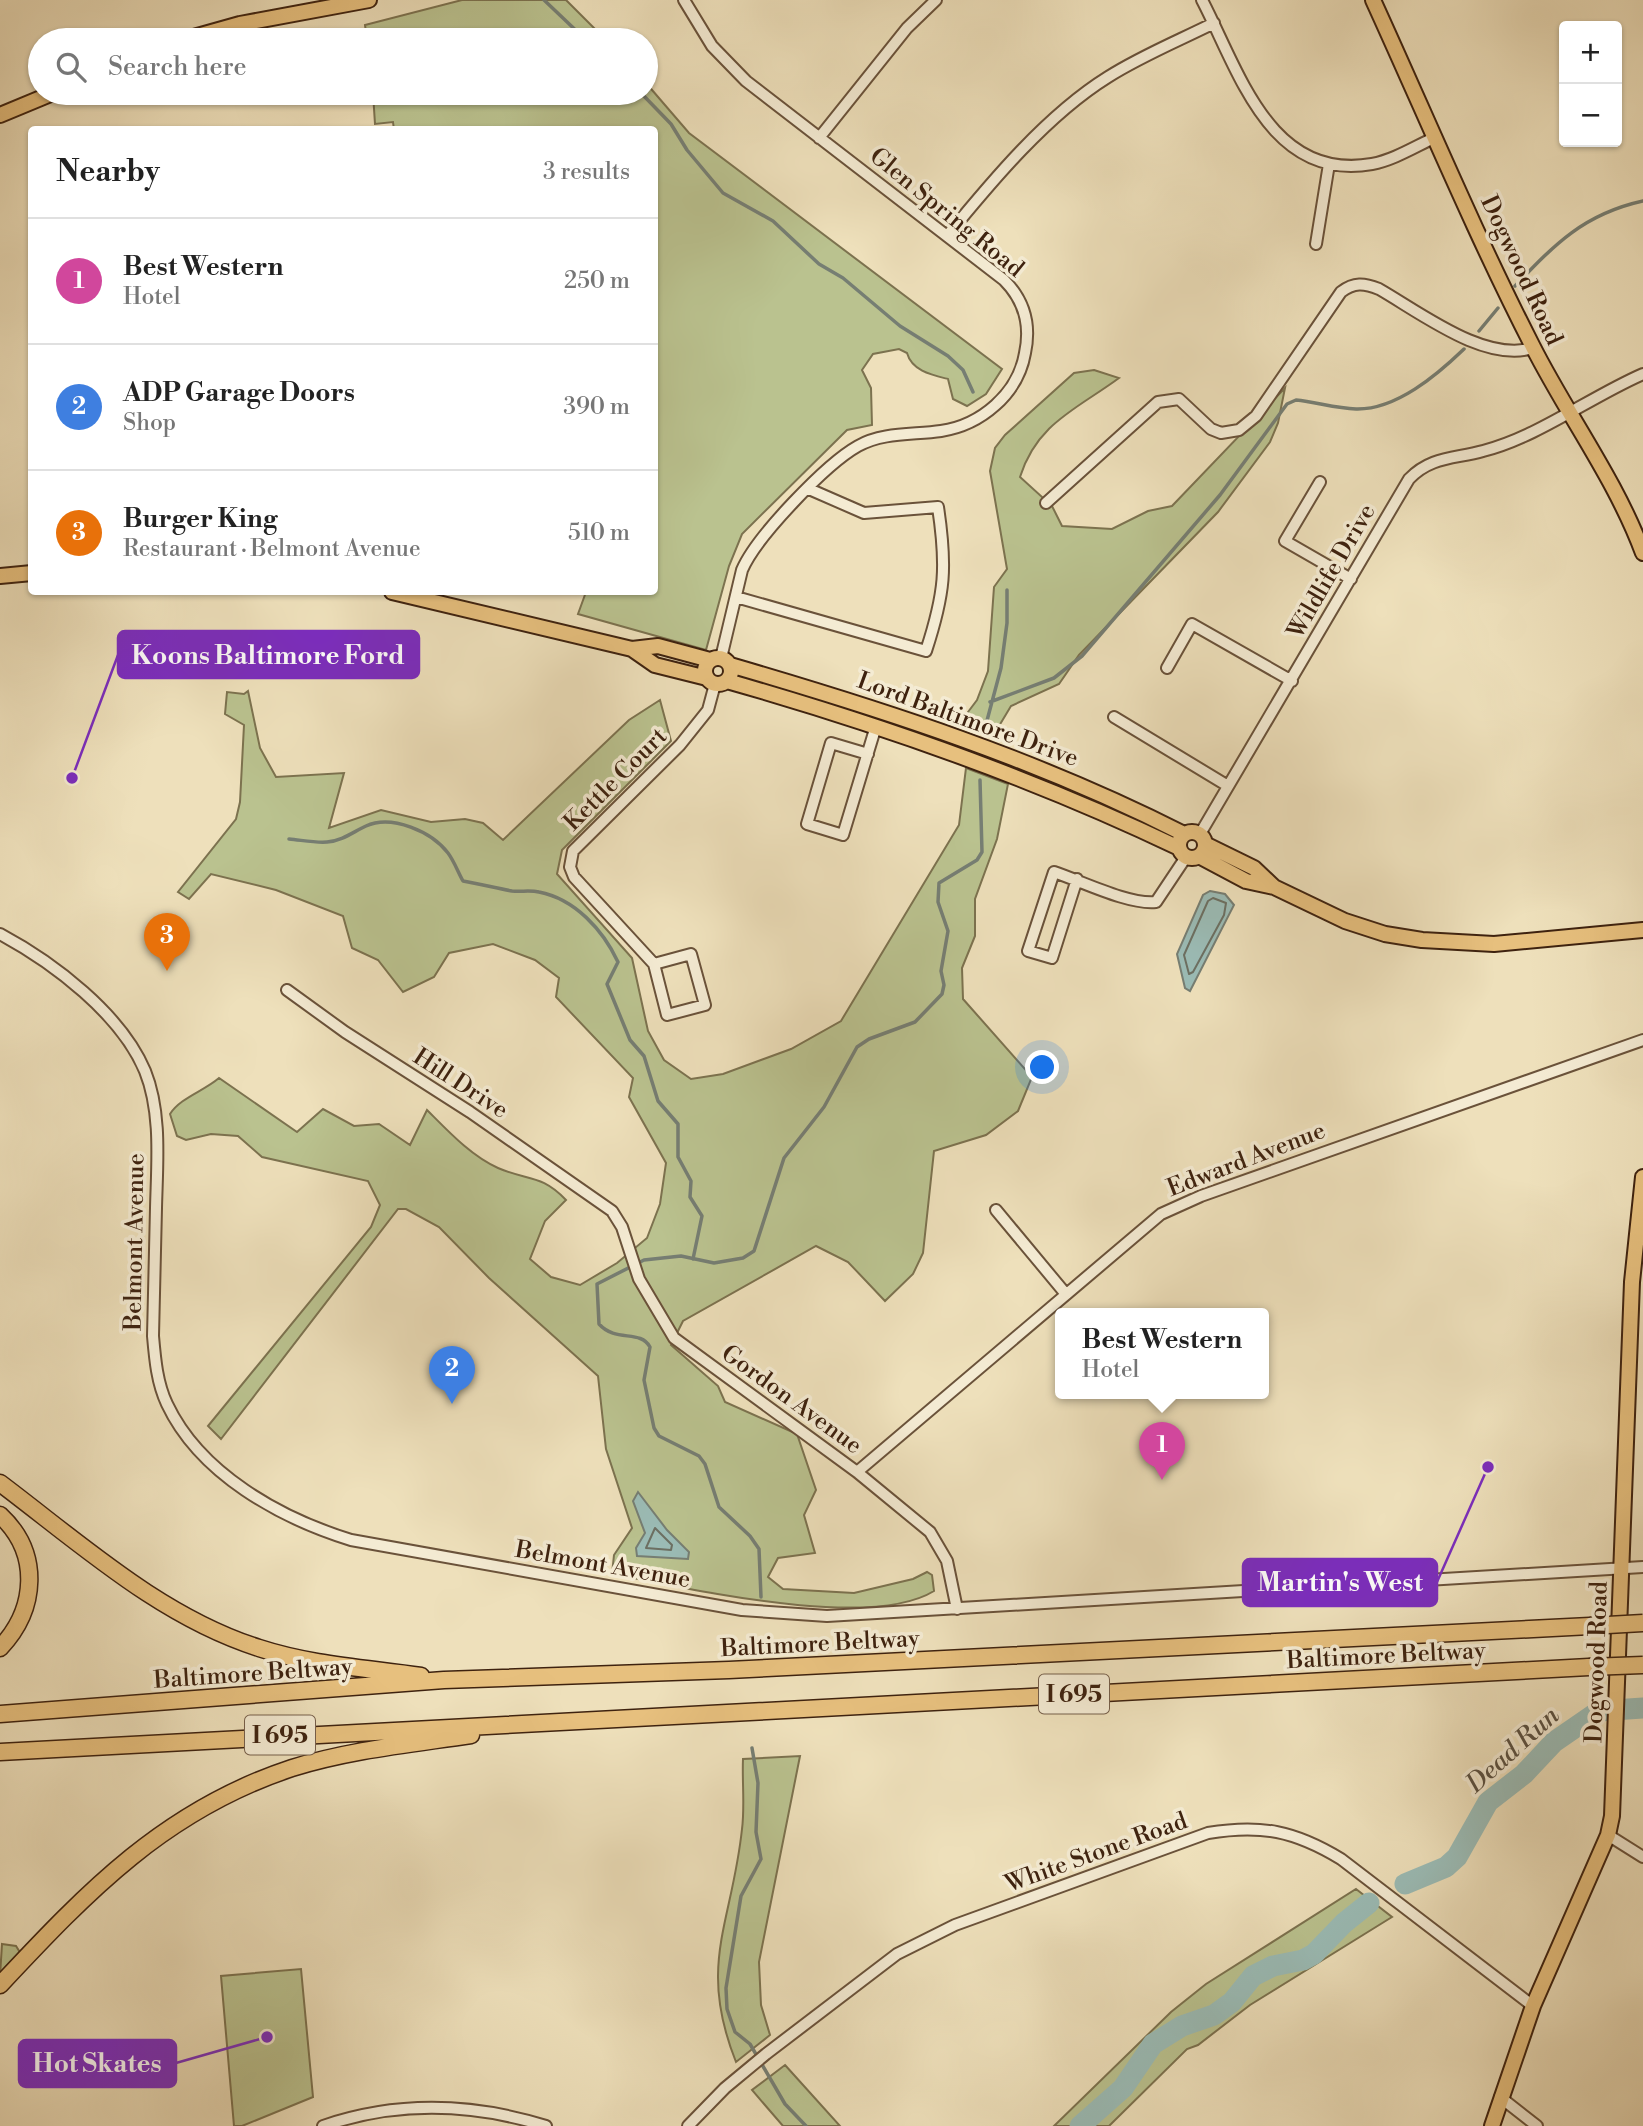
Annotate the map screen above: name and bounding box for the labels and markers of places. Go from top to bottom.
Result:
callout: Koons Baltimore Ford [118,631,419,678]
pin: 3 [144,913,190,971]
pin: 2 [429,1346,475,1404]
pin: 1 [1139,1422,1185,1480]
callout: Martin's West [1243,1559,1437,1606]
callout: Hot Skates [19,2040,176,2087]

